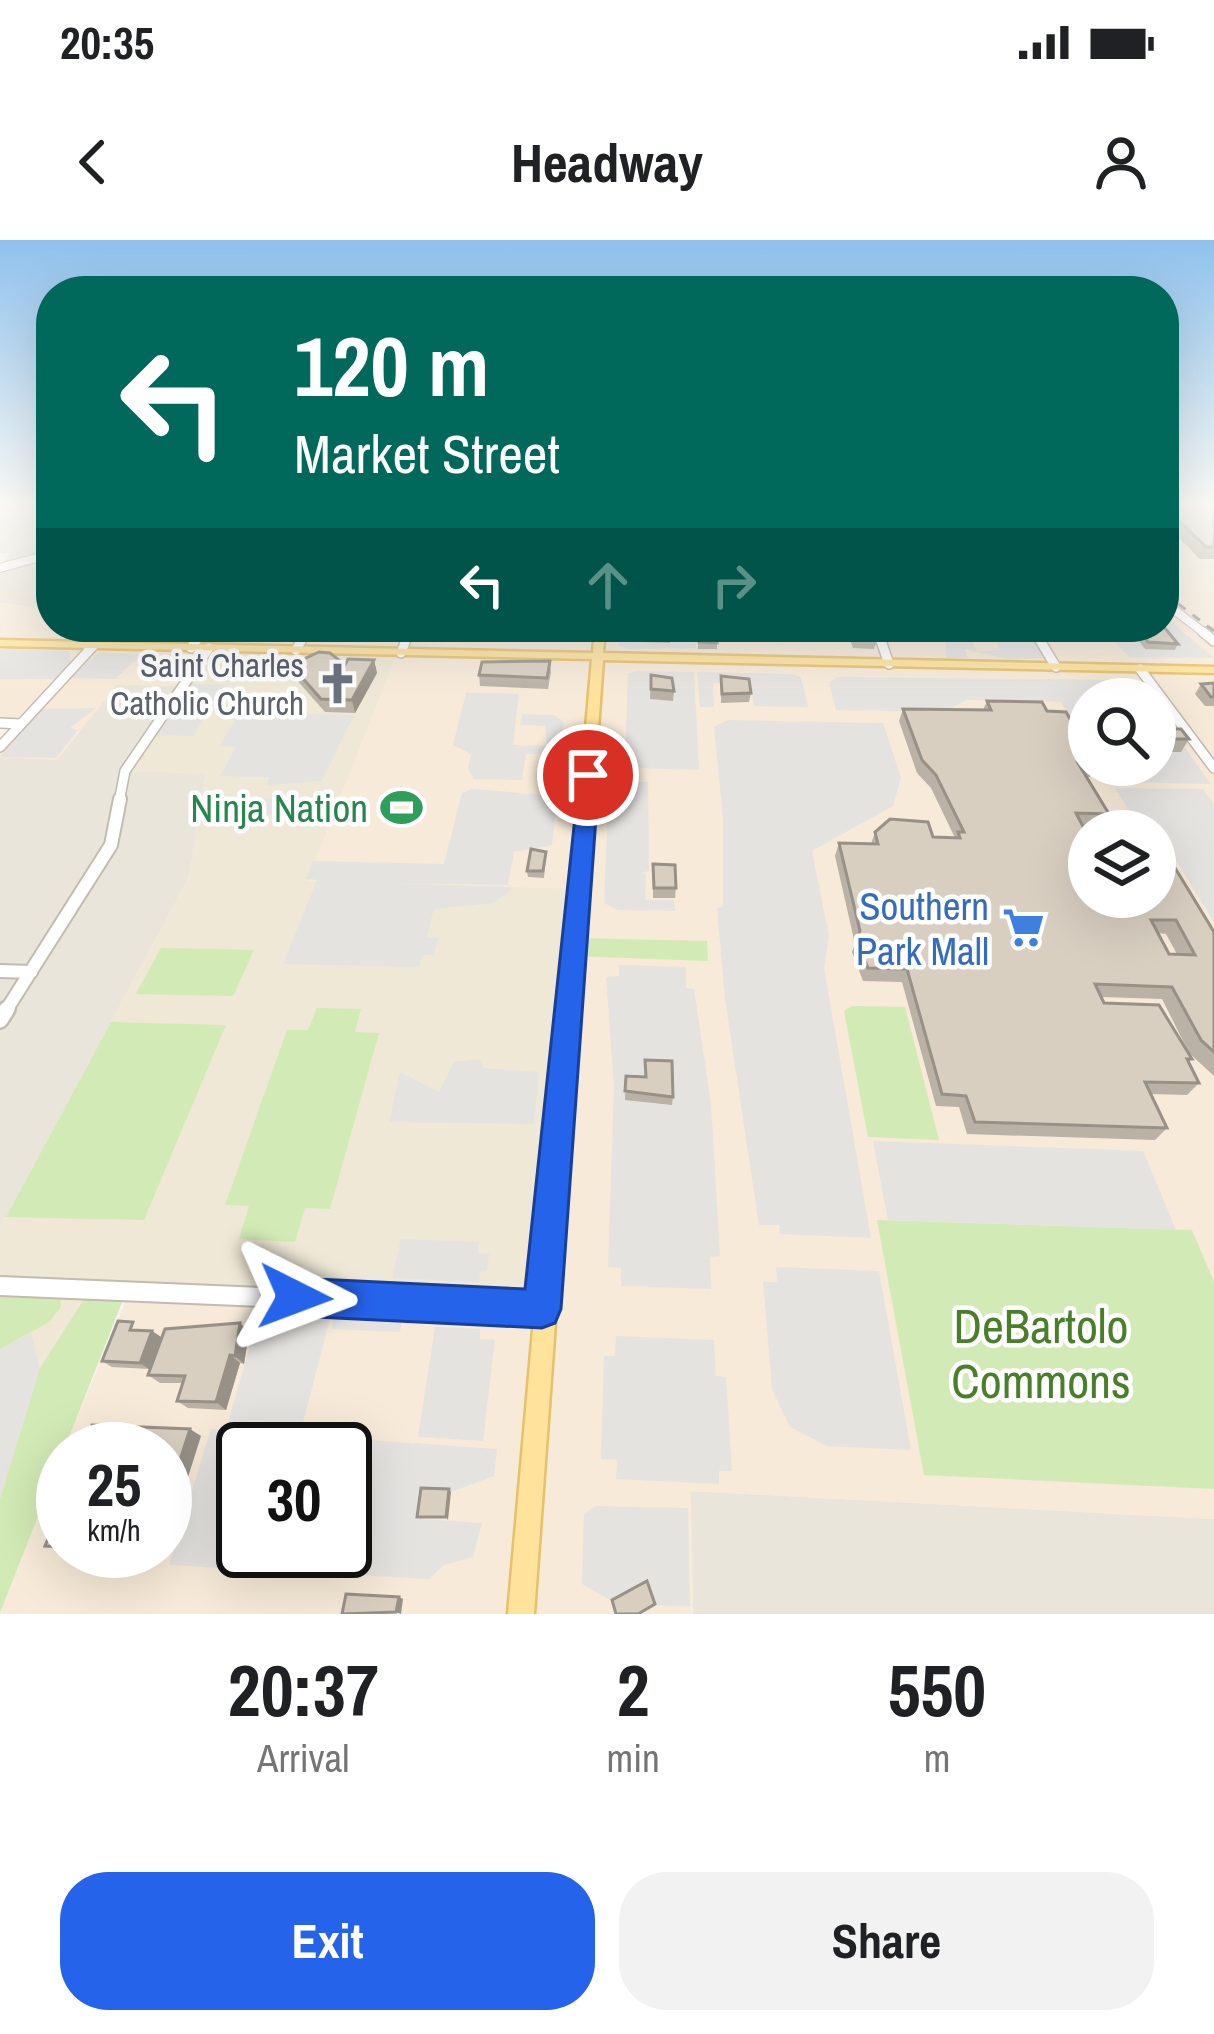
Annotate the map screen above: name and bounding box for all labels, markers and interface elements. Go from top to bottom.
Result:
text: 20:35 [60,12,154,73]
text: Headway [511,126,703,199]
icon: back [60,129,126,195]
icon: person [1088,129,1154,195]
text: 120 m [294,309,489,422]
icon: left [96,324,252,480]
text: Market Street [294,417,560,490]
icon: left [449,552,515,618]
icon: ahead [575,552,641,618]
icon: right [701,552,767,618]
place label: Saint Charles Catholic Church [110,643,304,725]
church icon: Saint Charles Catholic Church [315,661,361,707]
map controls [1068,678,1176,918]
button: search [1068,678,1176,786]
pin [537,724,639,826]
icon: arrive [555,742,621,808]
place label: Ninja Nation [190,782,368,834]
sports icon: Ninja Nation [379,785,425,831]
button: layers [1068,810,1176,918]
place label: Southern Park Mall [856,880,989,977]
supermarket icon: Southern Park Mall [1000,905,1046,951]
position arrow [232,1234,358,1360]
park label: DeBartolo Commons [951,1293,1131,1413]
speed limit sign: 30 [216,1422,372,1578]
text: 25 [87,1444,141,1525]
text: km/h [87,1510,141,1550]
text: 20:37 [228,1641,379,1738]
text: 2 [617,1641,650,1738]
text: 550 [888,1641,986,1738]
text: Arrival [257,1732,349,1784]
text: min [607,1732,660,1784]
text: m [924,1732,950,1784]
button: Exit [60,1872,595,2010]
button: Share [619,1872,1154,2010]

